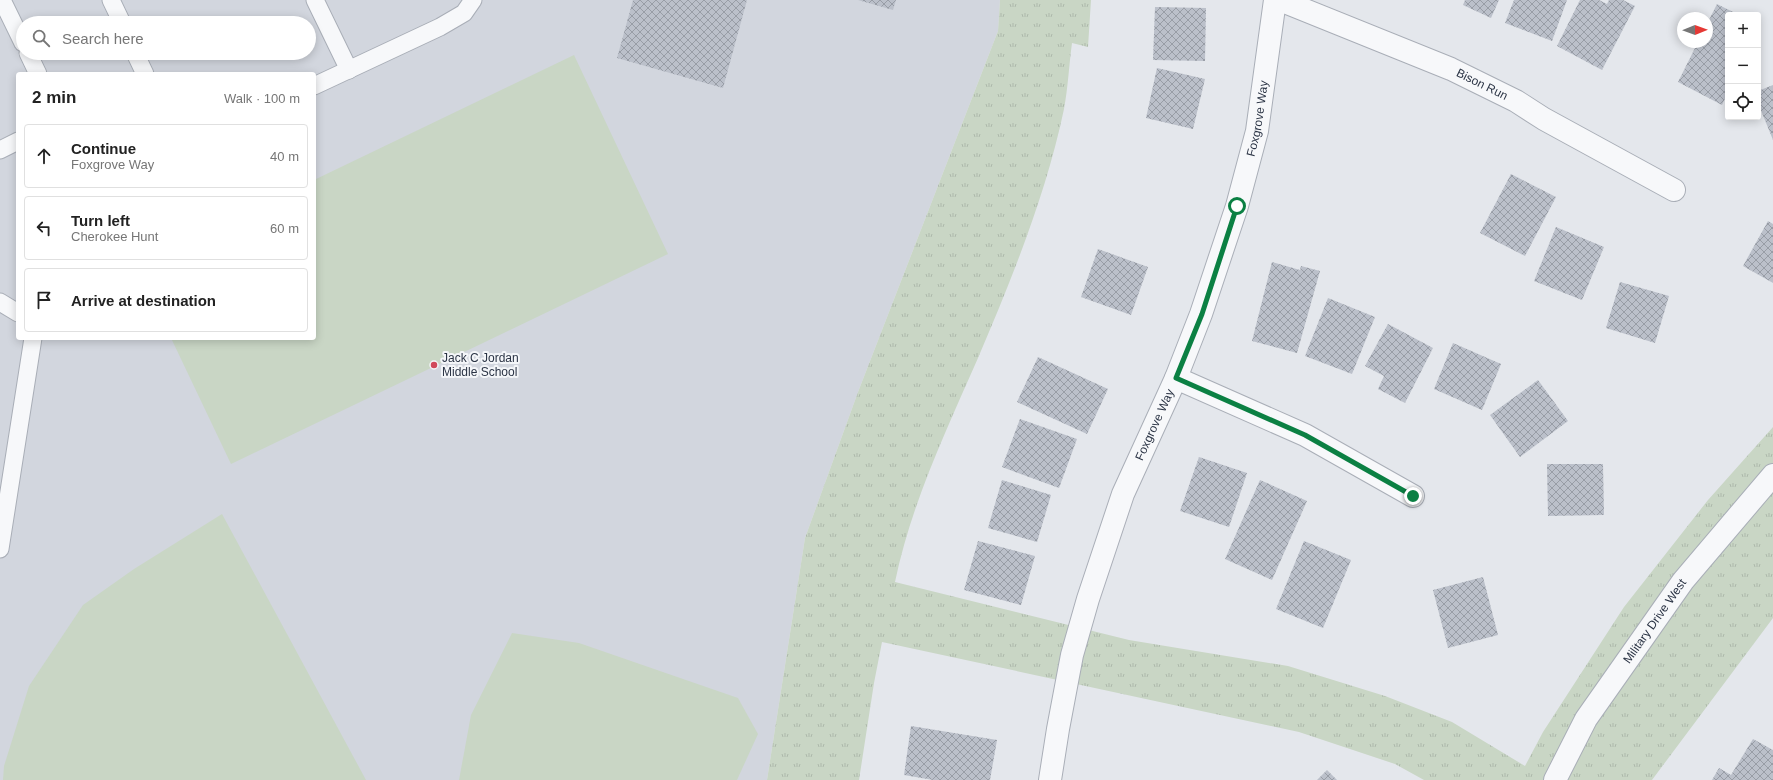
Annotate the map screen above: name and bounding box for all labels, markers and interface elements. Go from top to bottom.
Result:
north arrow [1677,12,1713,48]
map controls [1725,12,1761,120]
button: + [1725,12,1761,48]
search box [16,16,316,60]
icon: search [30,27,52,49]
text: Search here [62,30,144,47]
button: − [1725,48,1761,84]
street label: Bison Run [1454,66,1510,103]
street label: Foxgrove Way [1244,80,1271,158]
button: locate [1725,84,1761,120]
text: 2 min [32,88,76,107]
text: Walk · 100 m [224,91,300,106]
text: Continue [71,140,136,157]
icon: ahead [33,145,55,167]
text: 40 m [270,149,299,164]
text: Foxgrove Way [71,157,154,172]
route start [1228,197,1246,215]
text: Turn left [71,212,130,229]
icon: left [33,217,55,239]
text: 60 m [270,221,299,236]
text: Cherokee Hunt [71,229,158,244]
icon: arrive [33,289,55,311]
text: Arrive at destination [71,292,216,309]
place label: Jack C Jordan Middle School [442,351,519,379]
marker: Jack C Jordan Middle School [429,360,439,370]
street label: Foxgrove Way [1132,387,1177,463]
route end [1404,487,1422,505]
street label: Military Drive West [1620,576,1690,666]

